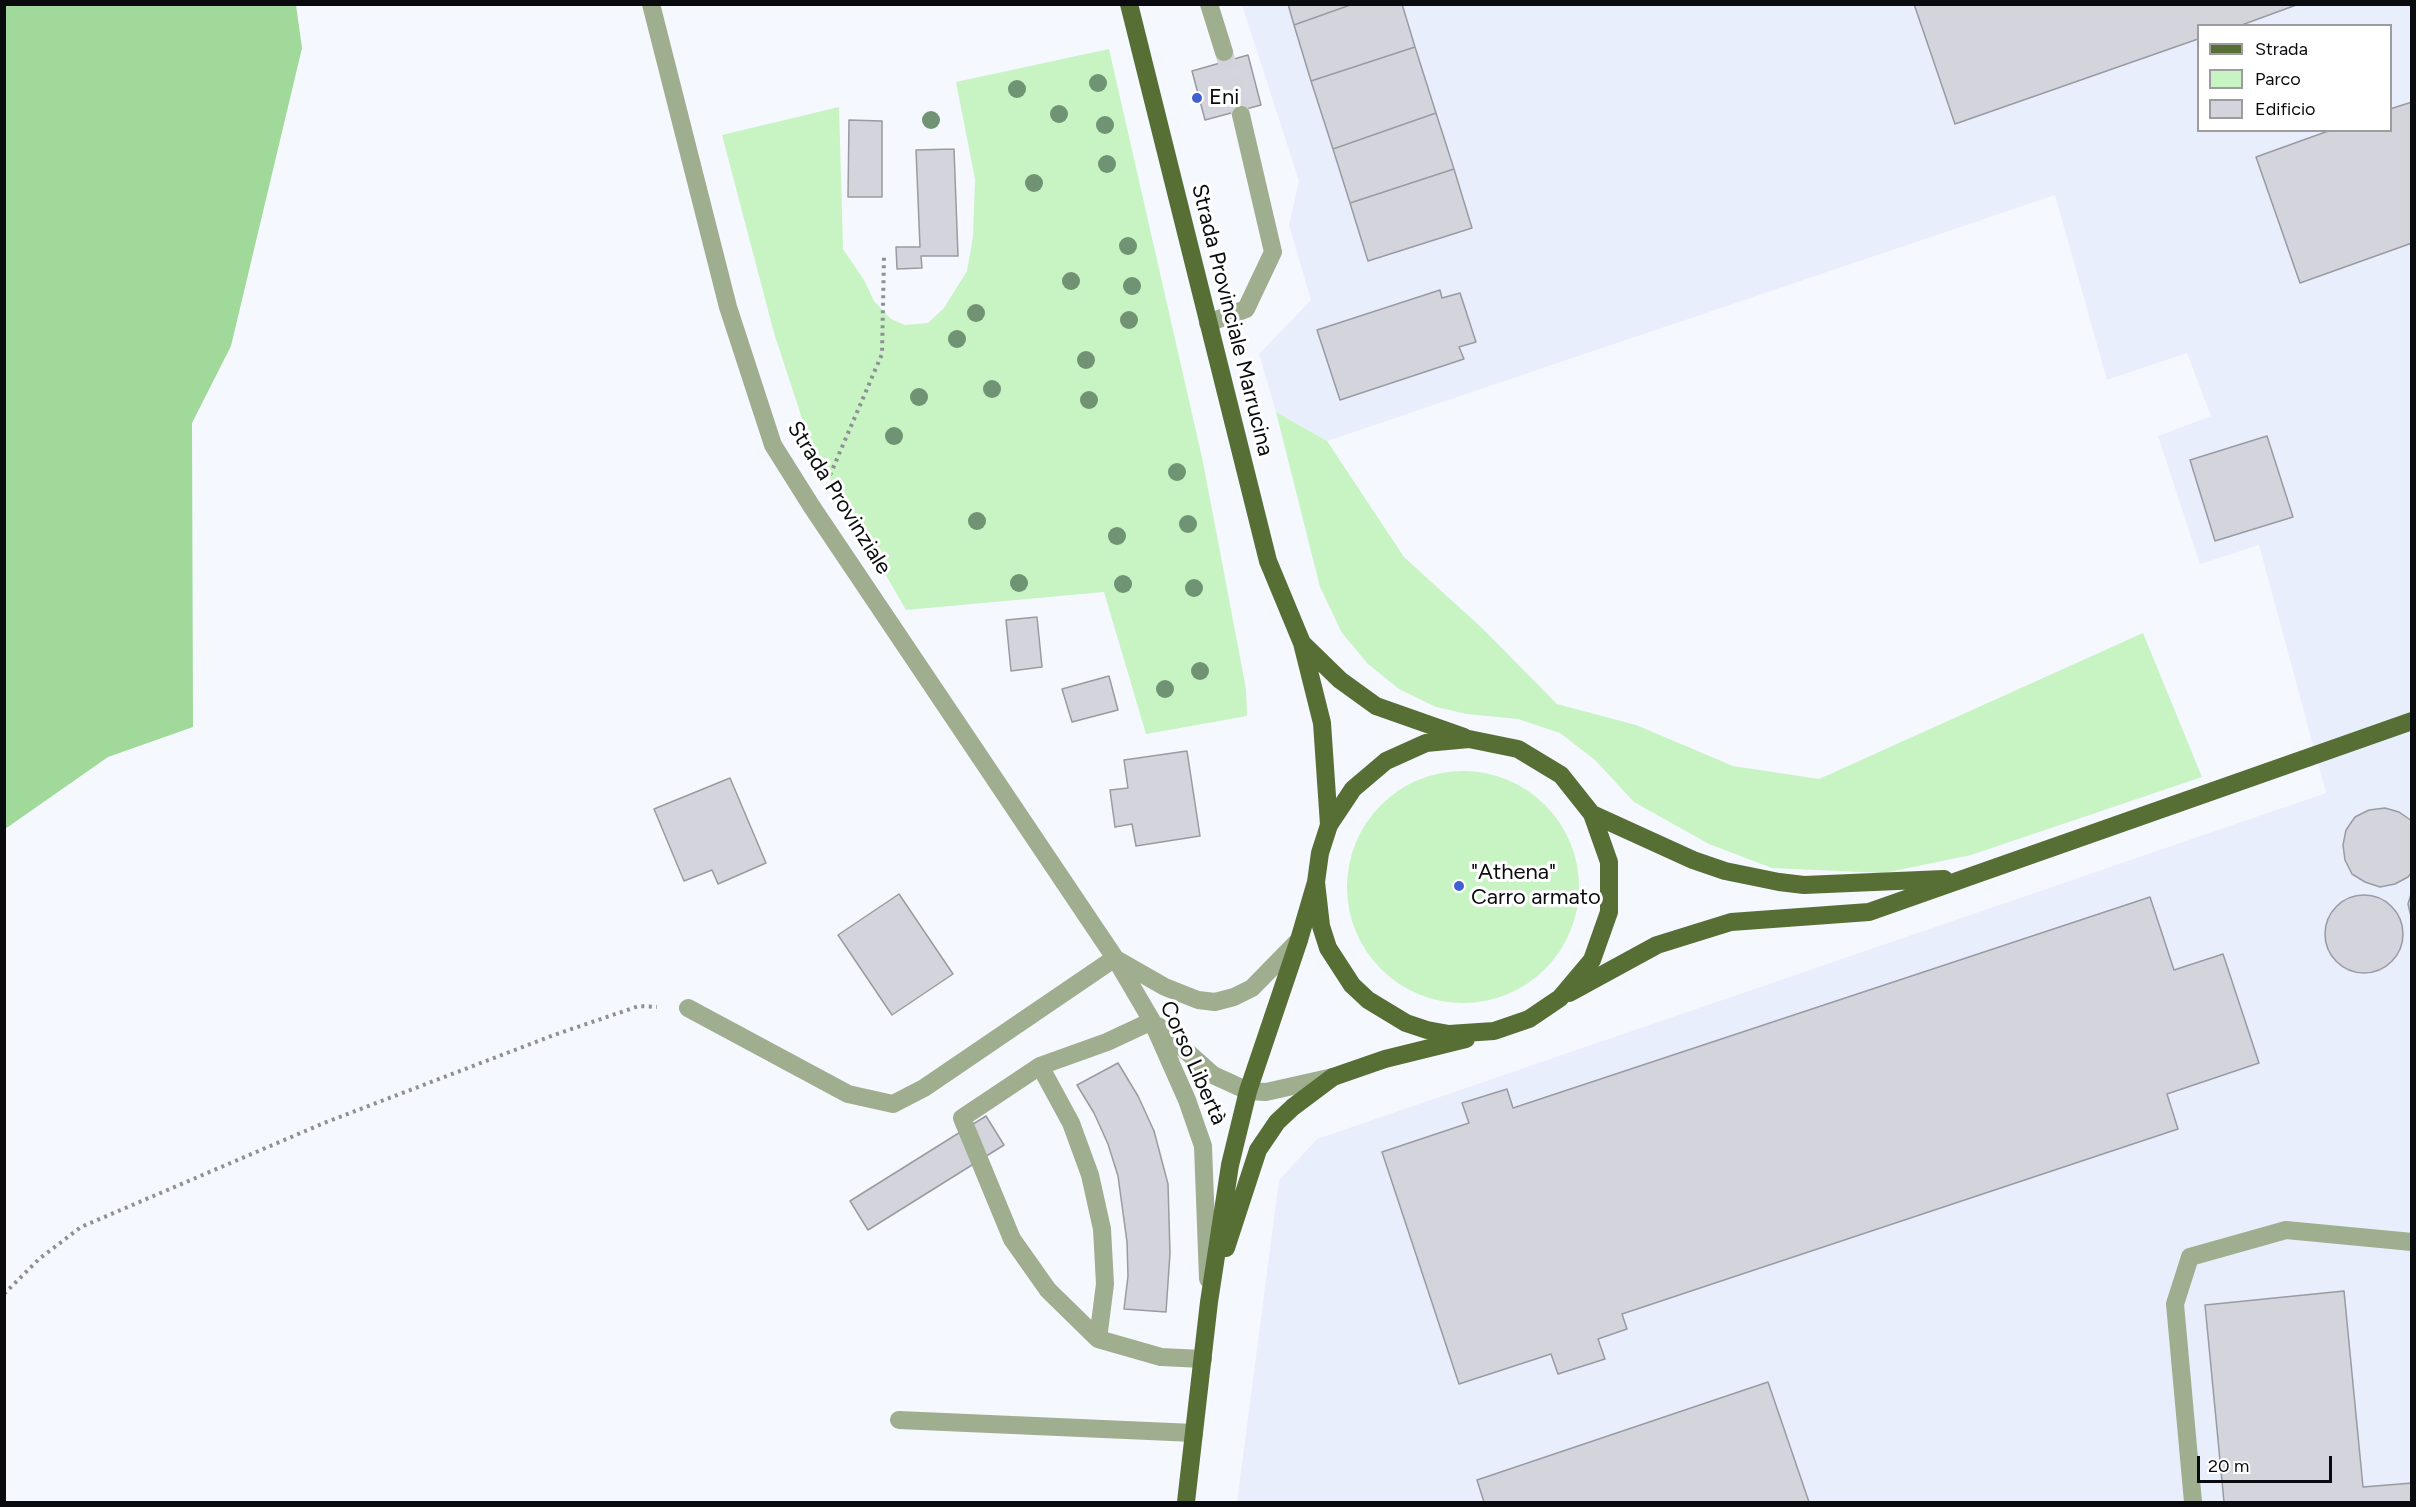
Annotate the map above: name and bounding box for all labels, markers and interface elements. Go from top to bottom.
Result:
legend [2197,24,2392,132]
text: Strada [2255,38,2308,60]
text: Parco [2255,68,2301,90]
place label: Eni [1209,85,1239,111]
marker: Eni [1190,91,1204,105]
text: Edificio [2255,98,2316,120]
street label: Strada Provinciale Marrucina [1185,181,1279,459]
street label: Strada Provinziale [781,417,897,579]
place label: "Athena" Carro armato [1471,860,1601,912]
marker: "Athena" Carro armato [1452,879,1466,893]
street label: Corso Libertà [1154,997,1232,1129]
scale bar [2200,1444,2335,1482]
text: 20 m [2208,1455,2249,1477]

